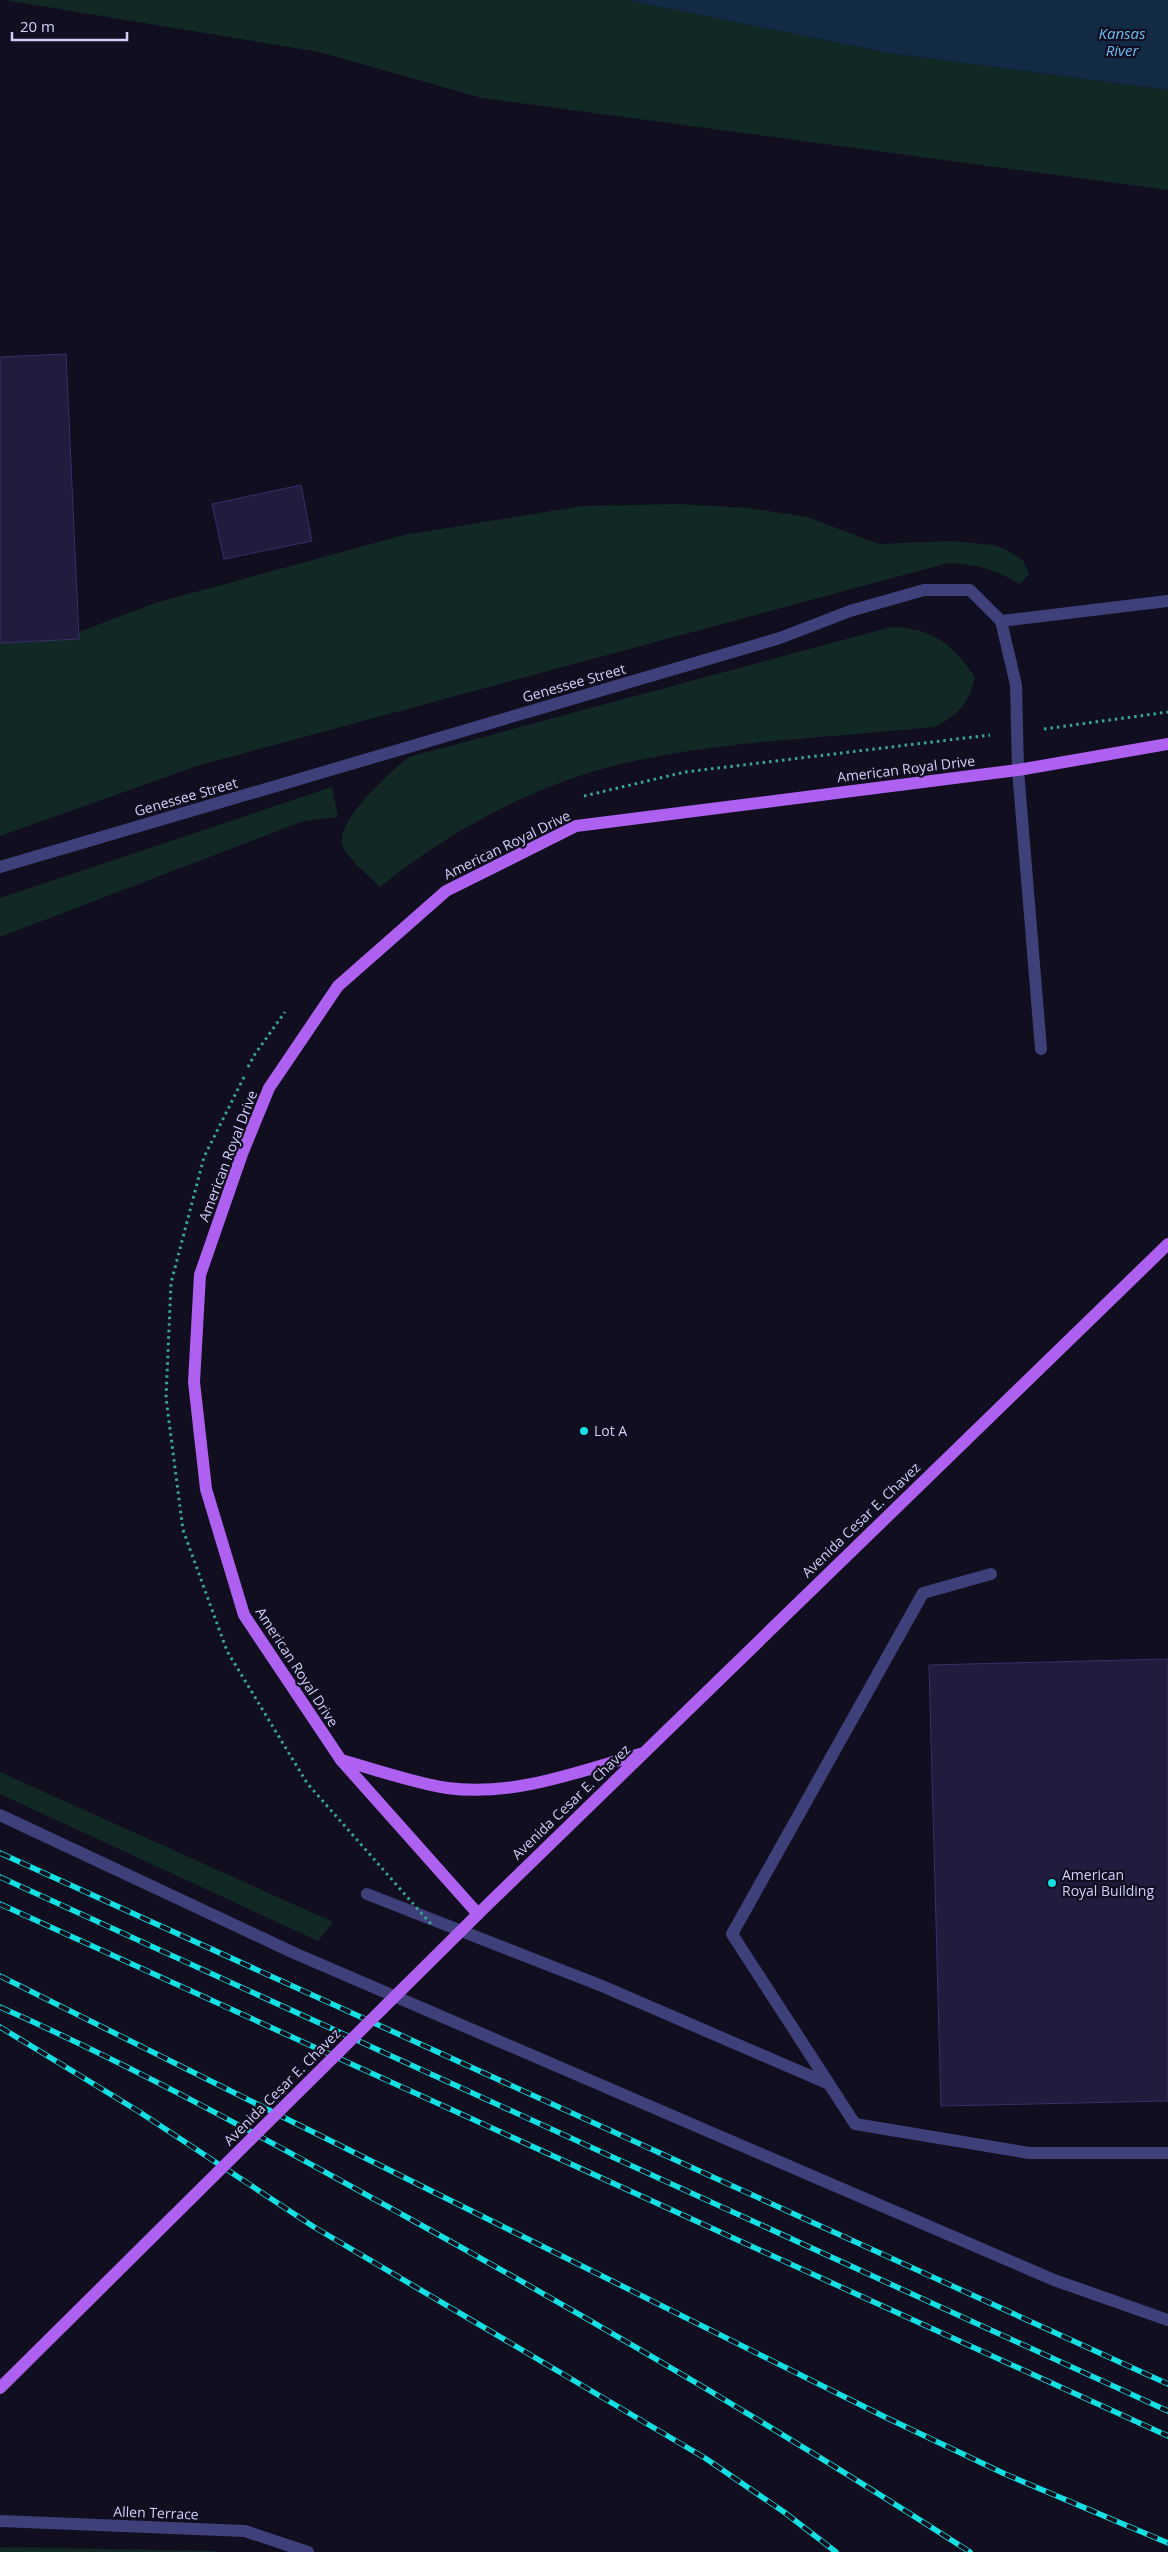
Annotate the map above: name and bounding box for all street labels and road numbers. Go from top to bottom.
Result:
street label: Genessee Street [520,659,628,706]
street label: American Royal Drive [836,751,976,786]
street label: Genessee Street [132,773,240,820]
street label: American Royal Drive [440,805,574,884]
street label: American Royal Drive [194,1087,261,1224]
street label: Avenida Cesar E. Chavez [797,1458,924,1581]
street label: American Royal Drive [252,1603,343,1730]
street label: Avenida Cesar E. Chavez [507,1740,634,1863]
street label: Avenida Cesar E. Chavez [219,2024,345,2149]
street label: Allen Terrace [113,2502,199,2523]

